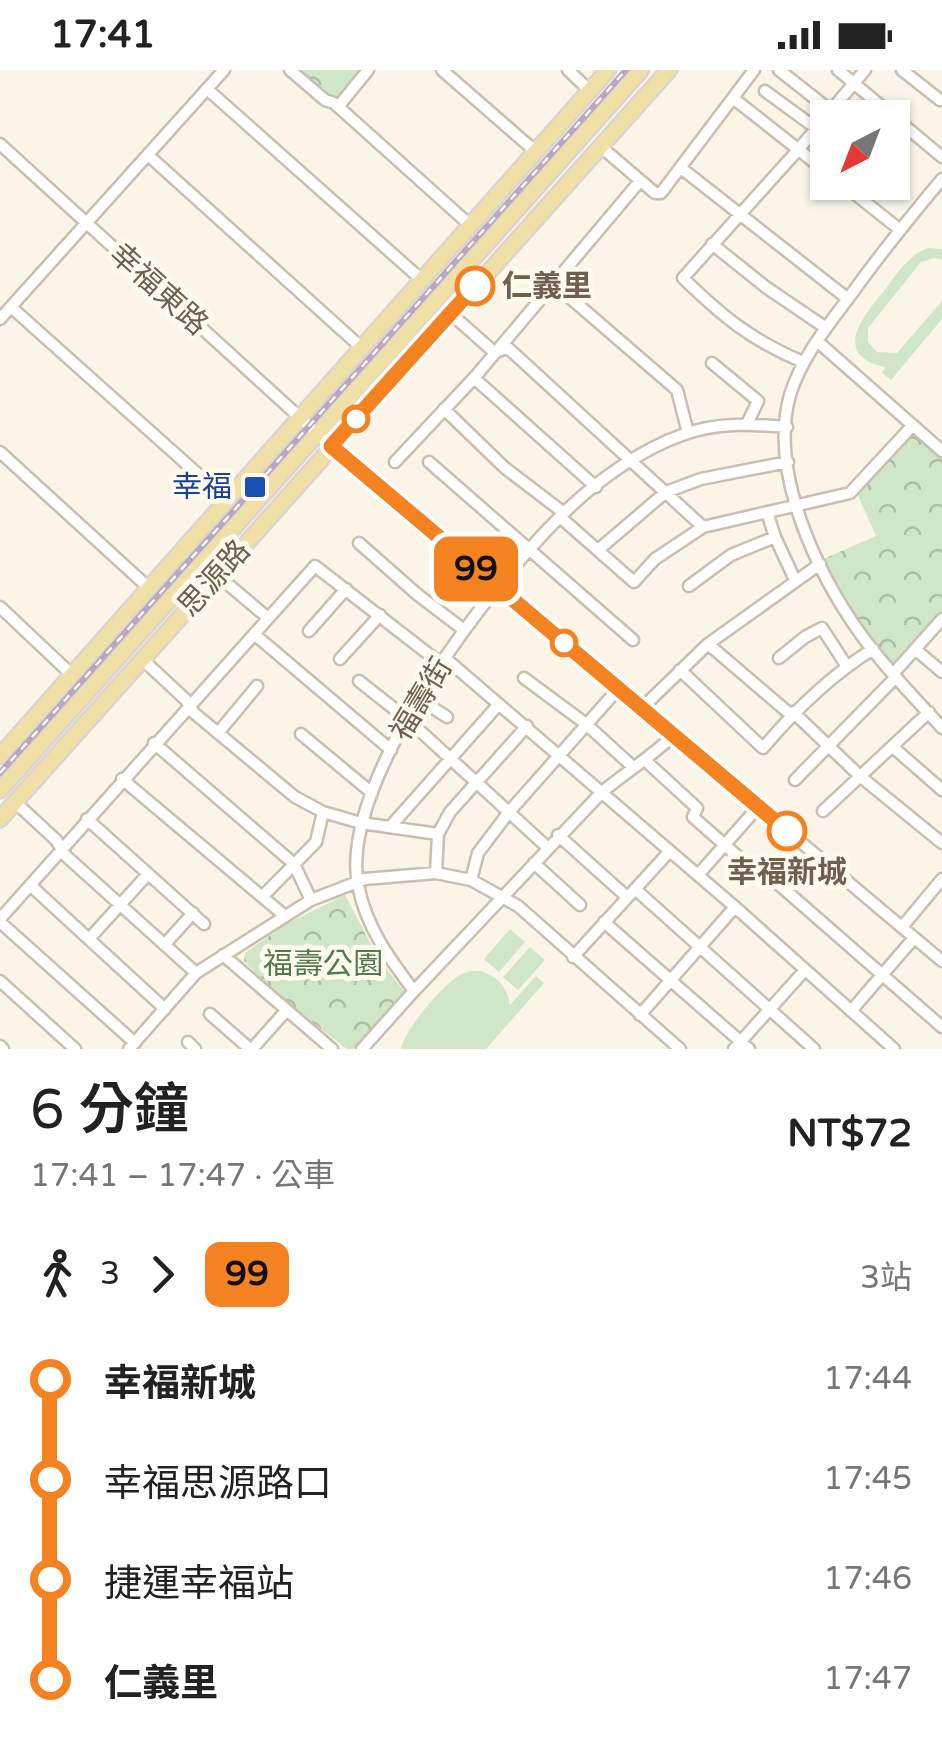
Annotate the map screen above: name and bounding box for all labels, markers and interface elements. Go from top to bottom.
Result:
text: 17:41 [50,12,155,58]
north arrow [810,100,910,200]
map controls [810,100,910,200]
street label: 幸福東路 [102,235,216,343]
marker: 仁義里 [456,267,494,305]
place label: 仁義里 [502,268,592,305]
unlabelled marker [343,406,369,432]
place label: 幸福 [172,469,232,506]
marker: 幸福 [242,474,268,500]
street label: 思源路 [171,533,258,624]
line badge: 99 [431,536,521,602]
text: 99 [454,548,498,590]
unlabelled marker [551,630,577,656]
street label: 福壽街 [382,651,460,747]
marker: 幸福新城 [768,812,806,850]
place label: 幸福新城 [727,854,847,891]
park label: 福壽公園 [263,946,383,983]
text: 6 分鐘 [30,1078,189,1144]
text: NT$72 [787,1111,912,1157]
text: 17:41 – 17:47 · 公車 [30,1157,335,1195]
icon: walk [30,1247,85,1302]
icon: forward [135,1247,190,1302]
text: 99 [225,1253,269,1295]
text: 3 [100,1255,120,1293]
text: 3站 [860,1259,912,1297]
text: 17:44 [823,1360,912,1398]
text: 幸福新城 [104,1361,256,1407]
text: 17:45 [823,1460,912,1498]
text: 幸福思源路口 [104,1461,332,1507]
text: 17:46 [823,1560,912,1598]
text: 捷運幸福站 [104,1561,294,1607]
text: 17:47 [823,1660,912,1698]
text: 仁義里 [104,1661,218,1707]

